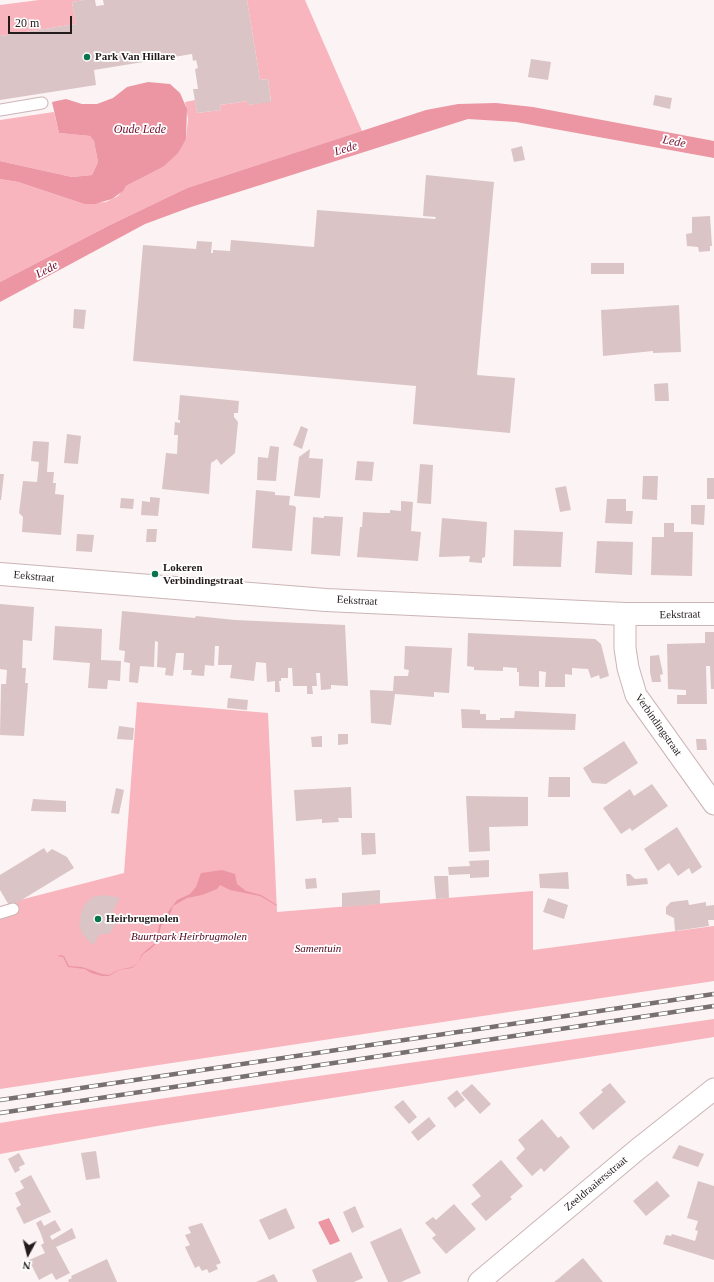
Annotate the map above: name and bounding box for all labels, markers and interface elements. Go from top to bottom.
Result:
scale bar [10,8,74,34]
text: 20 m [15,16,39,30]
place label: Park Van Hillare [95,50,175,64]
marker: Park Van Hillare [82,52,92,62]
water label: Oude Lede [114,123,166,137]
water label: Lede [661,133,687,151]
water label: Lede [333,139,359,159]
water label: Lede [33,258,61,282]
place label: Lokeren Verbindingstraat [163,561,243,587]
street label: Eekstraat [13,569,55,585]
marker: Lokeren Verbindingstraat [150,569,160,579]
street label: Eekstraat [336,593,378,609]
street label: Eekstraat [659,608,701,622]
street label: Verbindingstraat [632,691,684,759]
place label: Heirbrugmolen [106,912,179,926]
marker: Heirbrugmolen [93,914,103,924]
park label: Buurtpark Heirbrugmolen [131,930,247,944]
park label: Samentuin [295,942,341,956]
street label: Zeeldraaiersstraat [562,1154,630,1214]
north arrow [8,1234,48,1274]
text: N [22,1259,31,1272]

